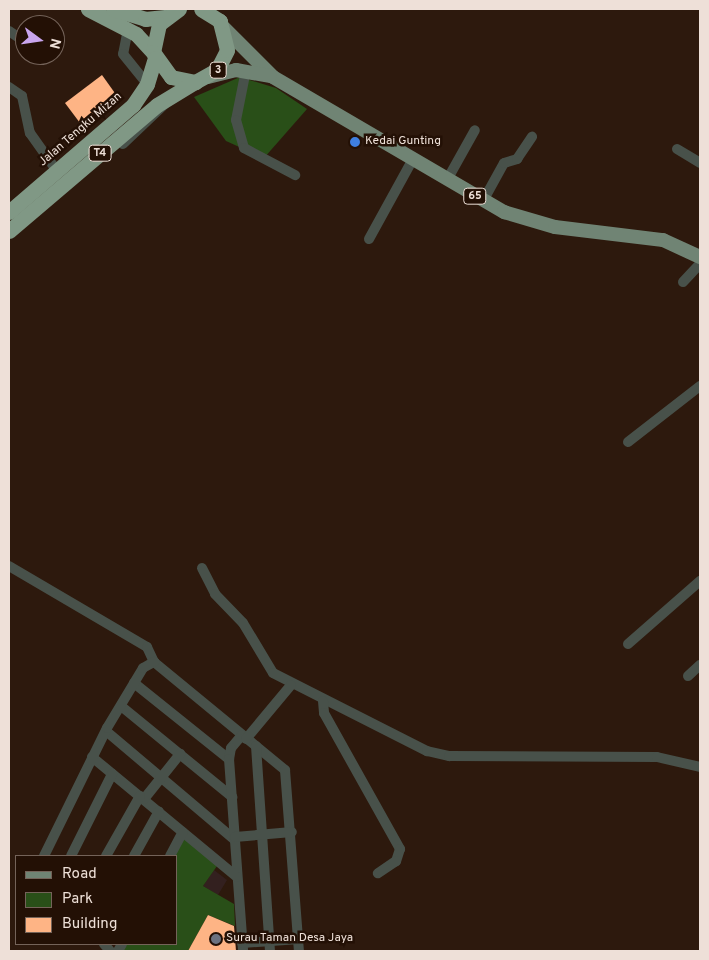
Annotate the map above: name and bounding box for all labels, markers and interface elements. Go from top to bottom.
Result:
north arrow [15,15,65,65]
text: N [45,37,64,50]
road number: 3 [209,62,227,78]
street label: Jalan Tengku Mizan [36,90,126,170]
place label: Kedai Gunting [365,135,441,149]
marker: Kedai Gunting [349,136,361,148]
road number: T4 [88,144,112,162]
road number: 65 [462,188,488,205]
legend [15,855,178,945]
text: Road [62,865,97,884]
text: Park [62,890,93,909]
text: Building [62,915,117,934]
place label: Surau Taman Desa Jaya [226,932,354,946]
marker: Surau Taman Desa Jaya [210,933,222,945]

